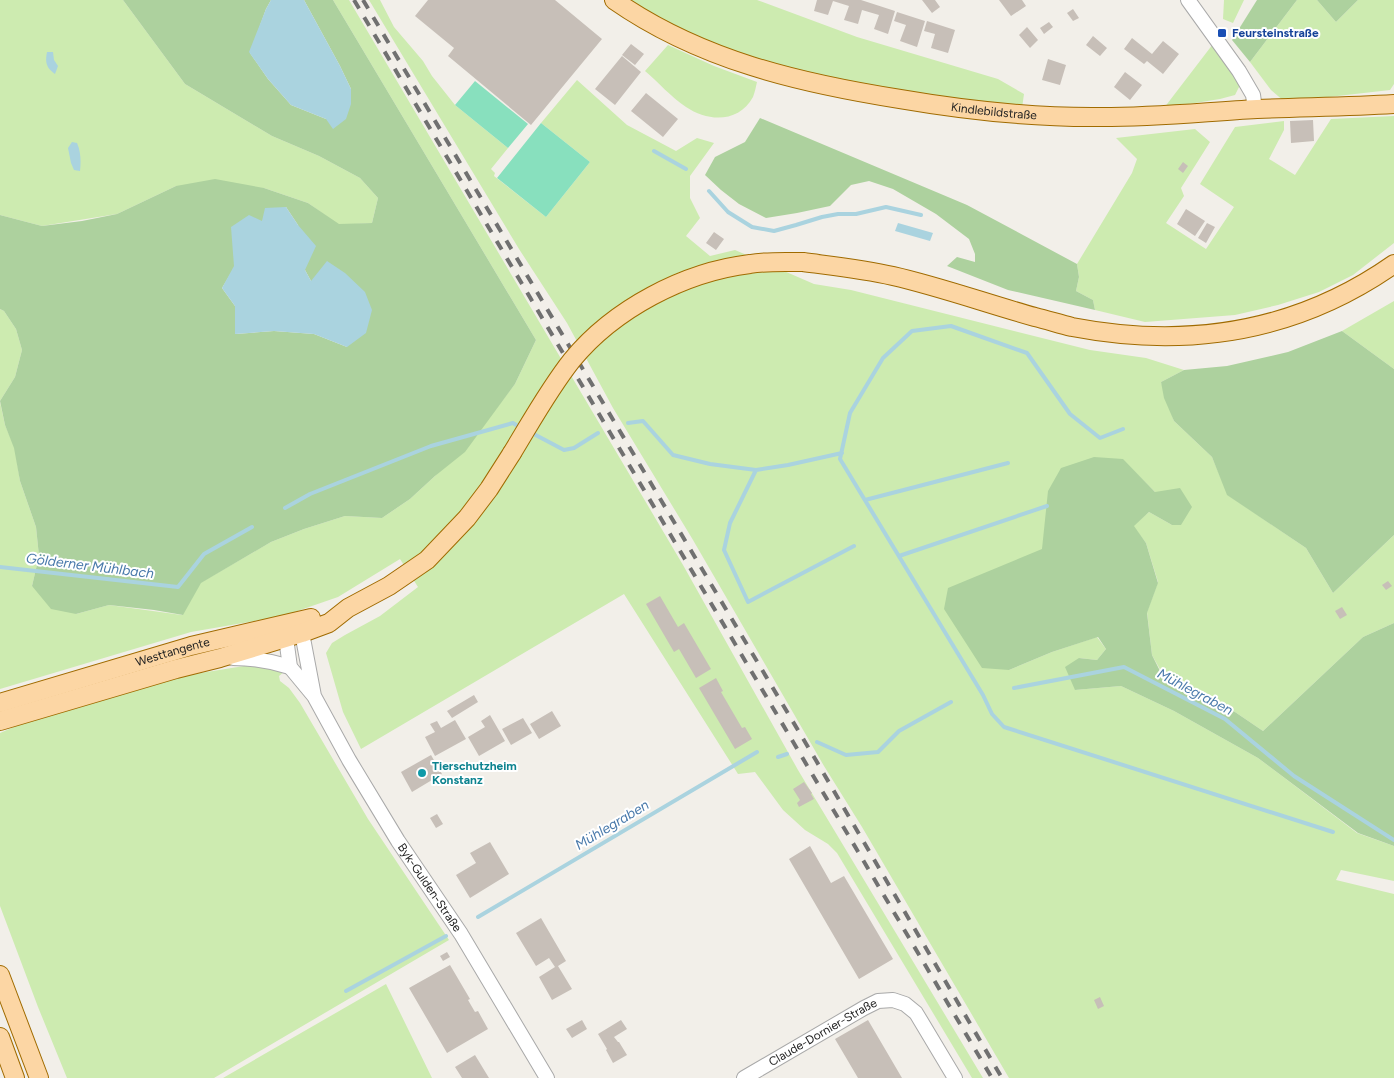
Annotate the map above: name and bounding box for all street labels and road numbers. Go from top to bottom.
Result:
street label: Kindlebildstraße [950,100,1038,122]
street label: Westtangente [134,635,211,669]
street label: Byk-Gulden-Straße [395,841,465,935]
street label: Claude-Dornier-Straße [766,996,880,1069]

